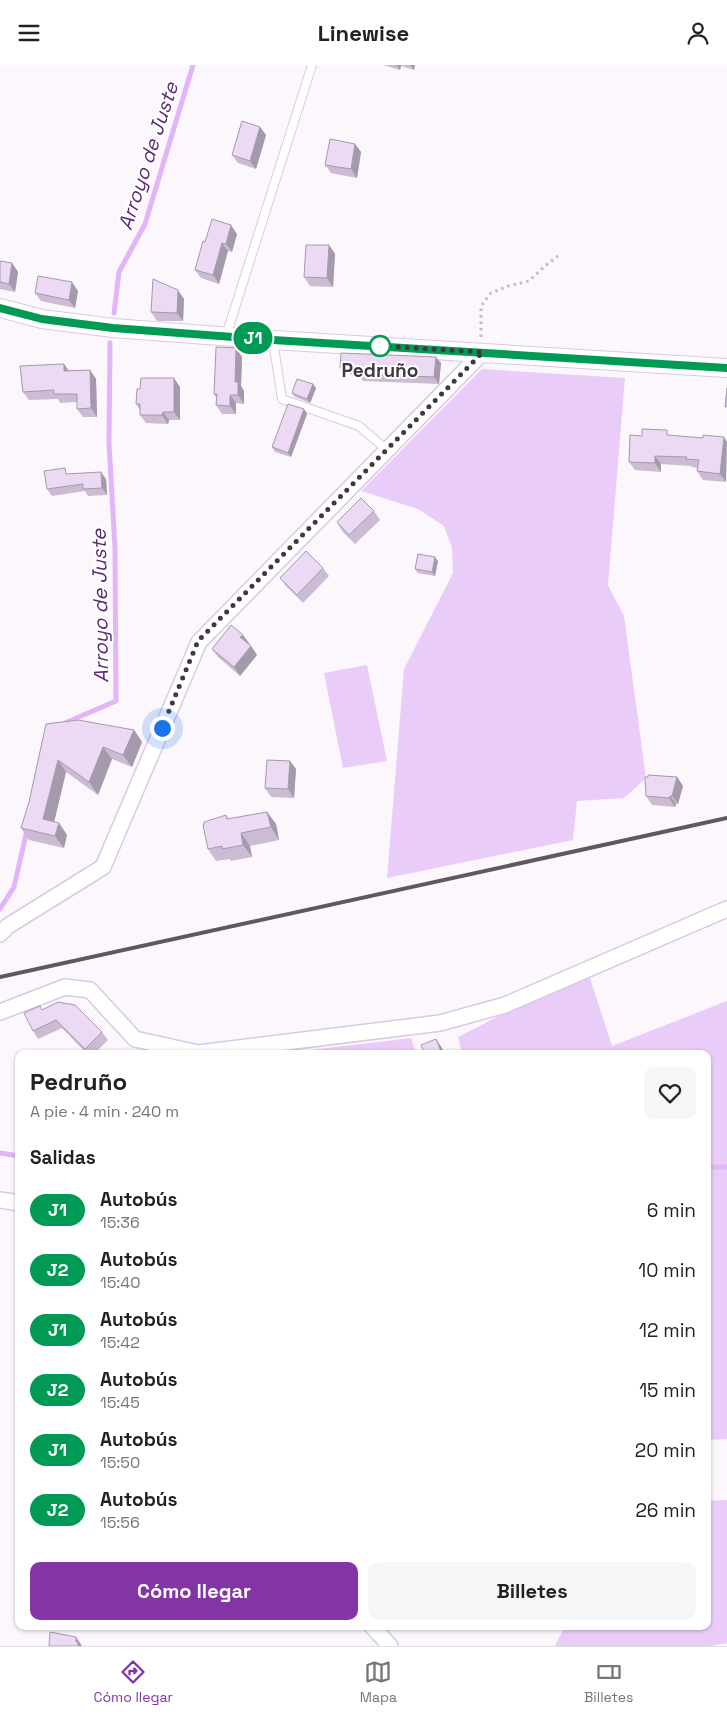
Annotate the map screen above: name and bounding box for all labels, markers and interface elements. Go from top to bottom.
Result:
icon: menu [15,19,43,47]
text: Linewise [318,19,409,47]
icon: person [684,19,712,47]
water label: Arroyo de Juste [112,78,184,233]
line badge: J1 [230,322,276,354]
text: J1 [243,326,263,349]
marker: Pedruño [369,335,391,357]
place label: Pedruño [342,358,418,383]
water label: Arroyo de Juste [86,528,114,683]
your location [150,716,175,741]
text: Pedruño [30,1066,127,1097]
button: heart [644,1067,696,1119]
text: A pie · 4 min · 240 m [30,1101,179,1122]
text: Salidas [30,1145,96,1170]
text: Autobús [100,1187,177,1212]
text: J1 [48,1198,67,1221]
text: 6 min [647,1198,696,1223]
text: 15:36 [100,1212,140,1233]
text: Autobús [100,1247,177,1272]
text: J2 [47,1258,68,1281]
text: 10 min [638,1258,696,1283]
text: 15:40 [100,1272,141,1293]
text: Autobús [100,1307,177,1332]
text: J1 [48,1318,67,1341]
text: 12 min [639,1318,696,1343]
text: 15:42 [100,1332,140,1353]
text: Autobús [100,1367,177,1392]
text: J2 [47,1378,68,1401]
text: 15 min [639,1378,696,1403]
text: 15:45 [100,1392,140,1413]
text: Autobús [100,1427,177,1452]
text: J1 [48,1438,67,1461]
text: 20 min [635,1438,696,1463]
text: 15:50 [100,1452,140,1473]
text: Autobús [100,1487,177,1512]
text: J2 [47,1498,68,1521]
text: 26 min [635,1498,696,1523]
text: 15:56 [100,1512,140,1533]
button: Cómo llegar [30,1562,358,1620]
button: Billetes [368,1562,696,1620]
tab: Cómo llegar [93,1658,173,1706]
tab: Mapa [360,1658,397,1706]
tab: Billetes [584,1658,633,1706]

